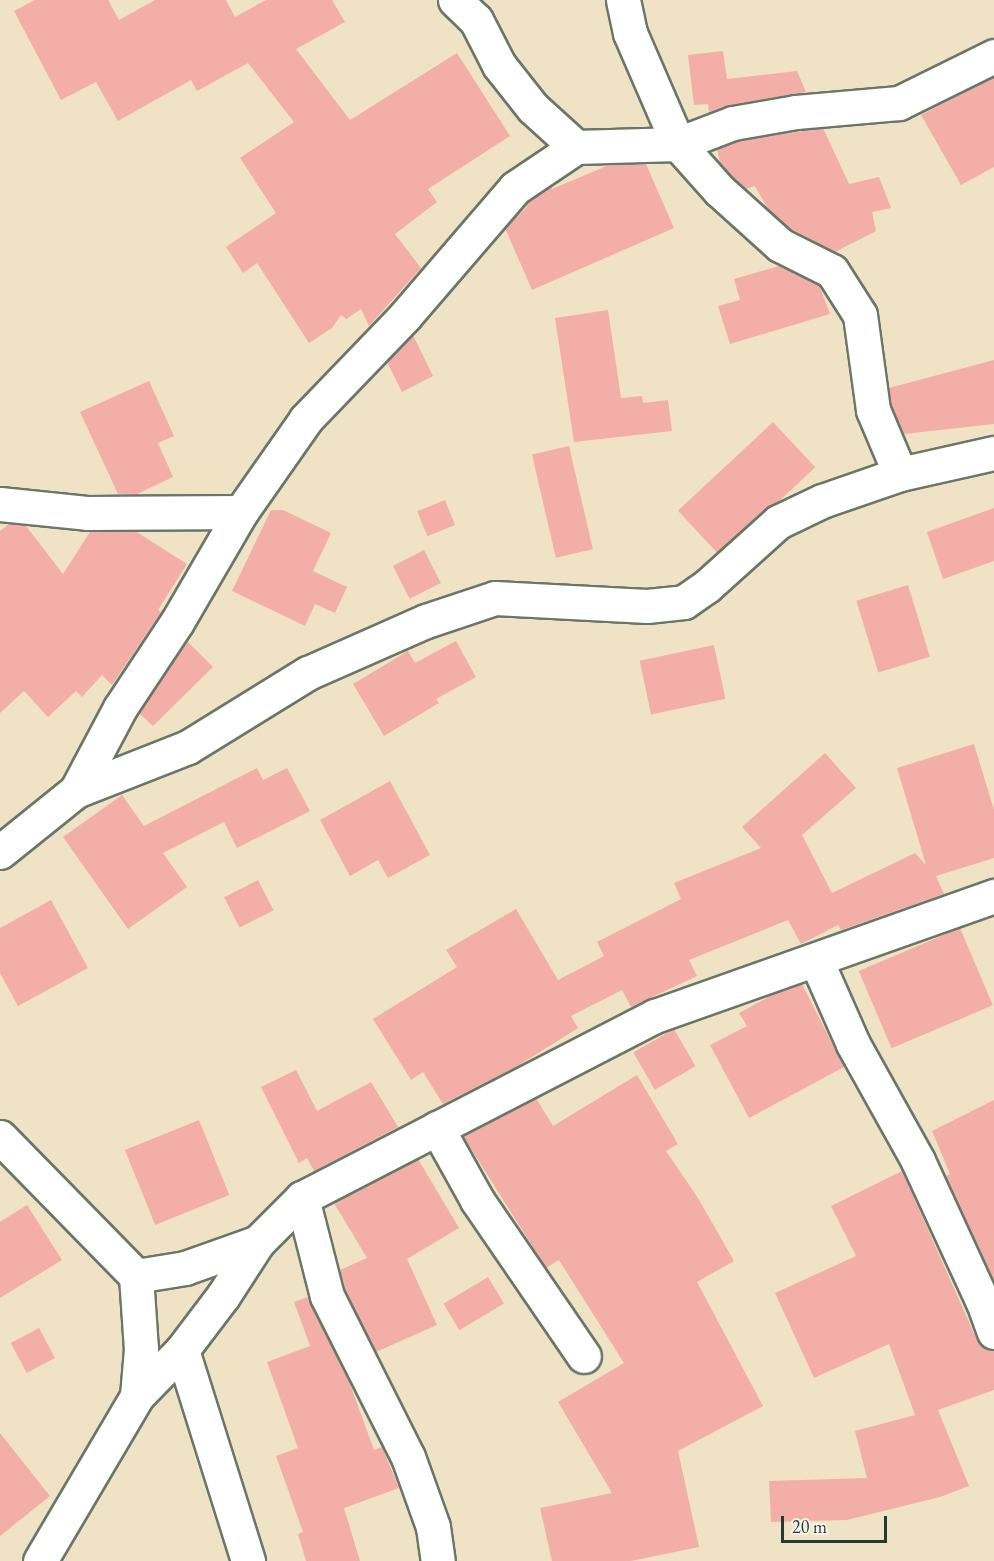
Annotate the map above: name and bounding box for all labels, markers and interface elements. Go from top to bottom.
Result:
scale bar [784,1504,890,1542]
text: 20 m [792,1515,827,1538]

